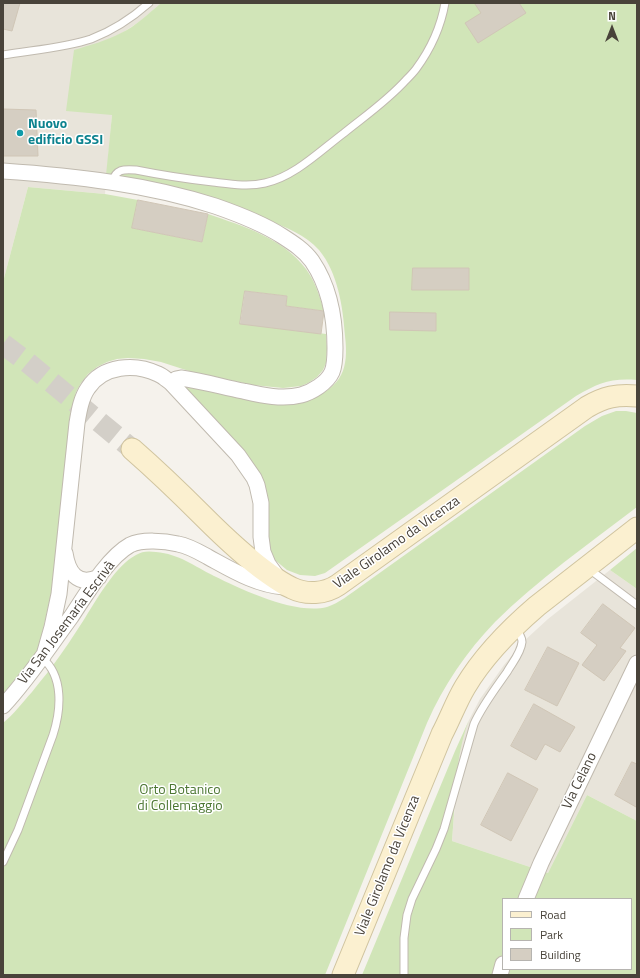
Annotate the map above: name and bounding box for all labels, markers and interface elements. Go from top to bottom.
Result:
north arrow [592,8,632,48]
text: N [608,8,616,24]
place label: Nuovo edificio GSSI [28,117,103,150]
marker: Nuovo edificio GSSI [15,128,25,138]
street label: Viale Girolamo da Vicenza [331,493,463,593]
street label: Via San Josemaría Escrivà [15,558,119,688]
street label: Via Celano [559,750,601,812]
park label: Orto Botanico di Collemaggio [137,783,223,816]
street label: Viale Girolamo da Vicenza [352,793,424,939]
legend [502,898,632,970]
text: Road [540,905,566,924]
text: Park [540,925,563,944]
text: Building [540,945,581,964]

